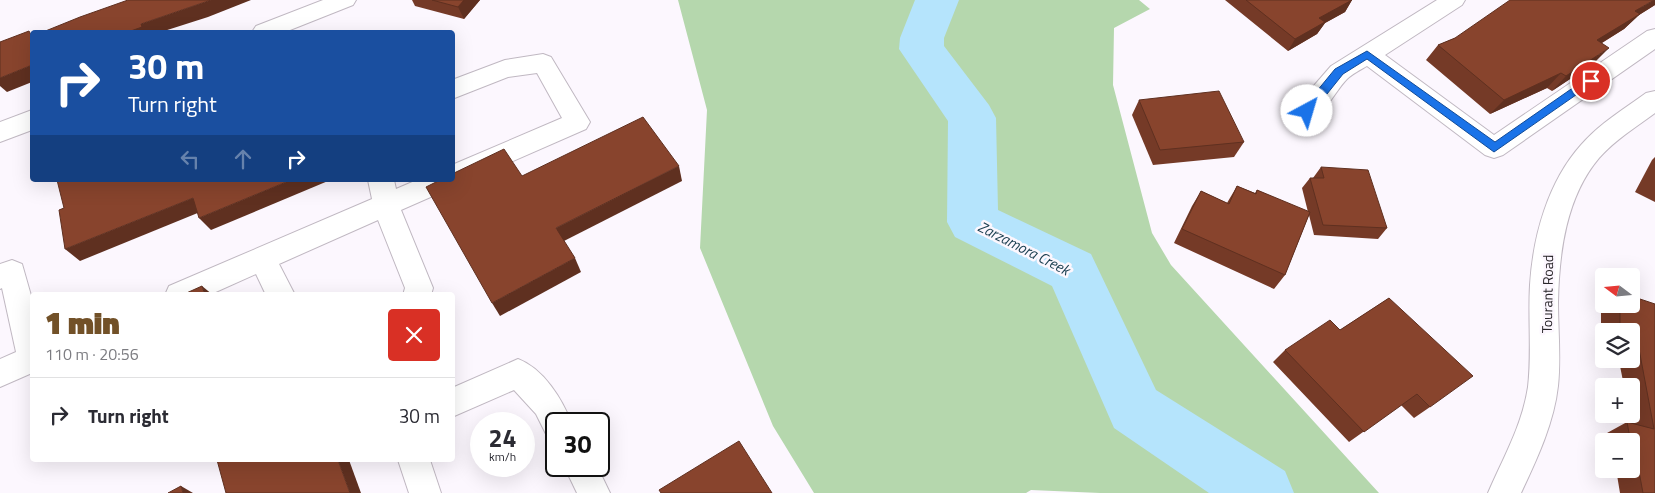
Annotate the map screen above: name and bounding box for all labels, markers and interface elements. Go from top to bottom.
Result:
text: 30 m [128,39,204,93]
icon: right [45,50,110,115]
pin [1570,60,1612,102]
icon: arrive [1577,67,1605,95]
position arrow [1280,84,1332,136]
text: Turn right [128,87,217,121]
icon: left [176,145,204,173]
icon: ahead [229,145,257,173]
icon: right [282,145,310,173]
water label: Zarzamora Creek [974,215,1076,282]
street label: Tourant Road [1536,255,1558,333]
north arrow [1595,268,1640,312]
map controls [1595,268,1640,478]
text: 1 min [45,300,120,346]
button: close [388,309,440,361]
button: layers [1595,323,1640,368]
text: 110 m · 20:56 [45,342,139,366]
button: + [1595,378,1640,423]
icon: right [45,401,73,429]
text: Turn right [88,401,169,430]
text: 30 m [399,401,440,430]
speed limit sign: 30 [545,412,610,477]
text: 24 [488,419,517,457]
button: − [1595,433,1640,478]
text: km/h [489,447,516,466]

